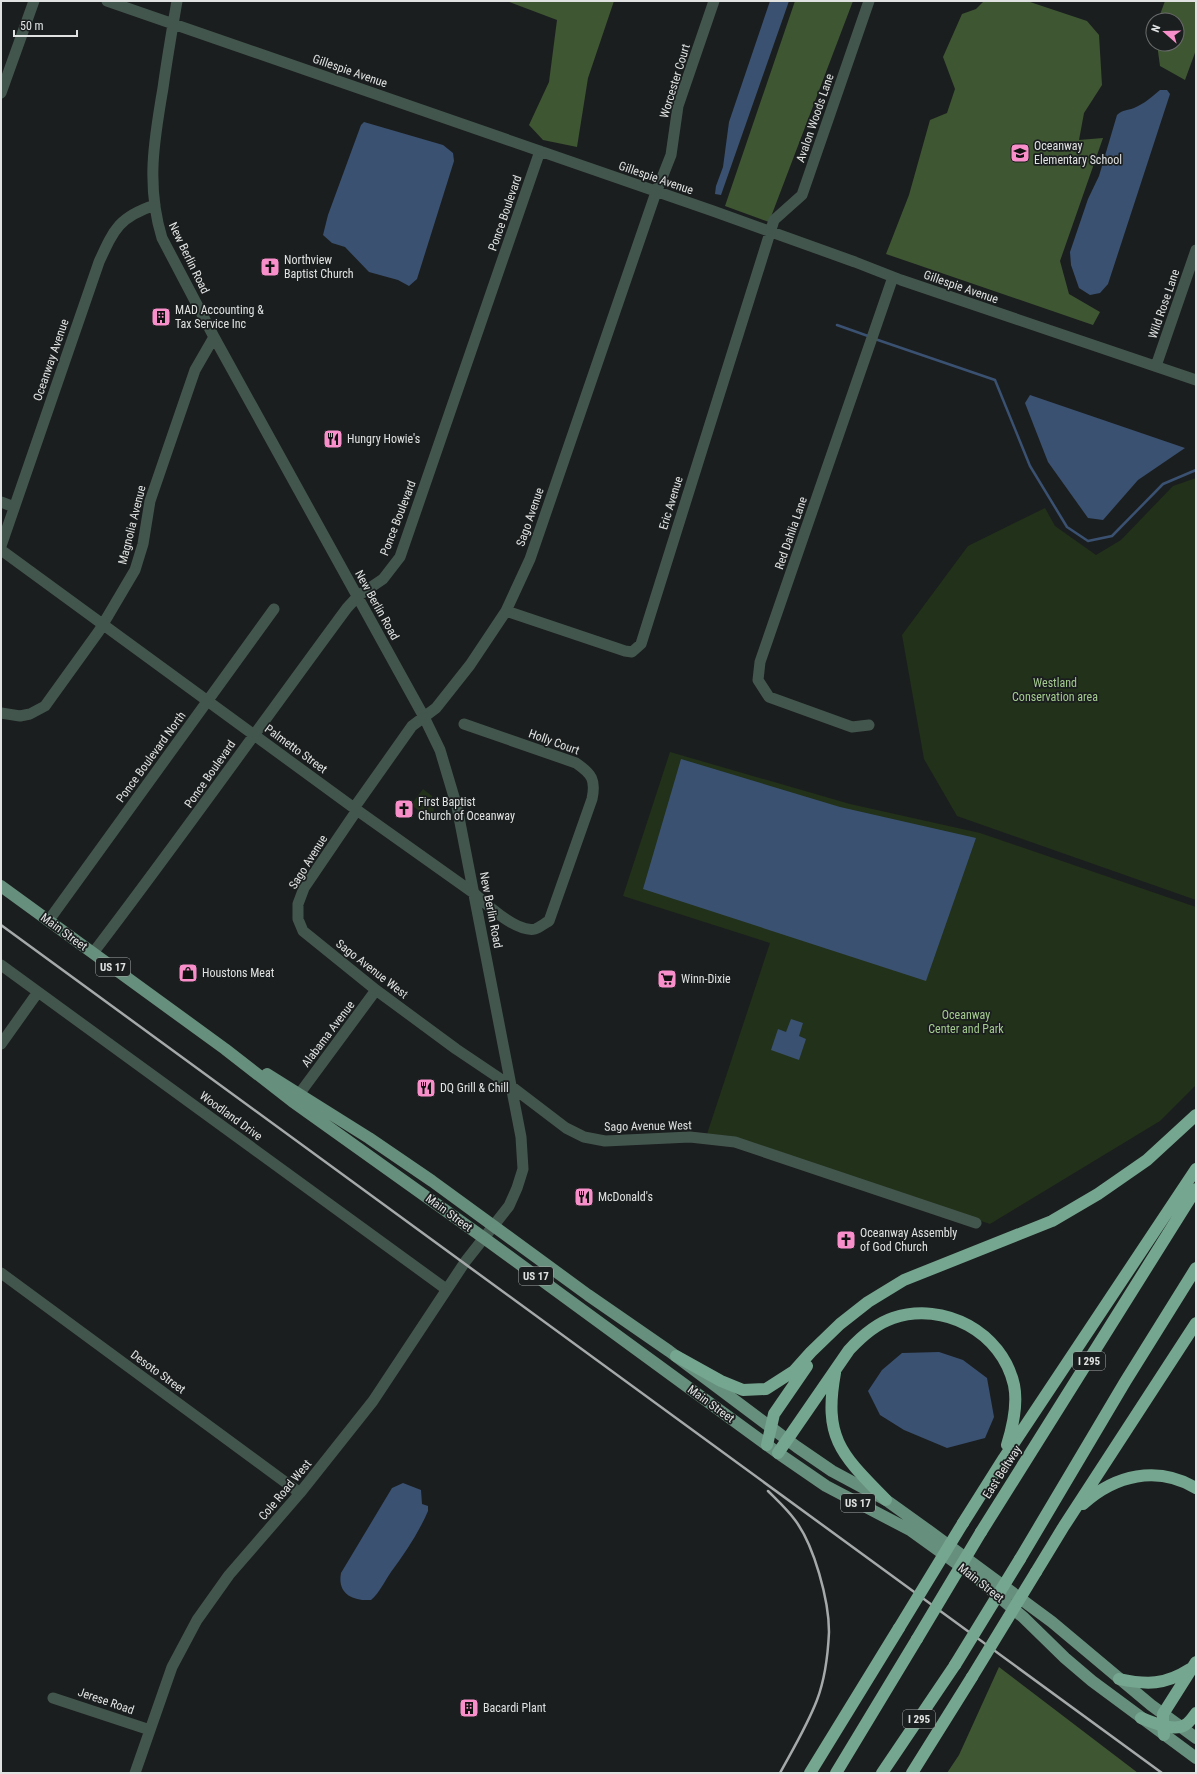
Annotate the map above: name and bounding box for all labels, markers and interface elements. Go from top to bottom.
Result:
scale bar [14,12,77,38]
north arrow [1145,12,1185,52]
text: 50 m [20,19,44,33]
text: N [1149,23,1163,34]
street label: Worcester Court [657,42,693,120]
street label: Gillespie Avenue [311,52,390,90]
street label: Avalon Woods Lane [793,71,837,164]
place label: Oceanway Elementary School [1034,139,1122,167]
school or university icon: Oceanway Elementary School [1009,142,1031,164]
street label: Gillespie Avenue [617,159,696,197]
street label: Ponce Boulevard [485,173,525,253]
street label: New Berlin Road [166,220,212,296]
place label: Northview Baptist Church [284,253,354,281]
church icon: Northview Baptist Church [259,256,281,278]
street label: Wild Rose Lane [1146,267,1183,341]
street label: Gillespie Avenue [922,268,1001,306]
place label: MAD Accounting & Tax Service Inc [175,303,264,331]
building icon: MAD Accounting & Tax Service Inc [150,306,172,328]
street label: Oceanway Avenue [30,317,72,403]
restaurant icon: Hungry Howie's [322,428,344,450]
place label: Hungry Howie's [347,432,420,446]
street label: Eric Avenue [656,474,686,531]
street label: Ponce Boulevard [377,478,419,558]
street label: Magnolia Avenue [115,484,149,566]
street label: Sago Avenue [513,485,547,548]
street label: Red Dahlia Lane [772,494,810,571]
street label: New Berlin Road [352,568,402,642]
park label: Westland Conservation area [1012,676,1098,704]
street label: Ponce Boulevard North [113,709,189,805]
street label: Palmetto Street [262,722,330,777]
street label: Holly Court [527,726,582,758]
street label: Ponce Boulevard [182,737,239,810]
place label: First Baptist Church of Oceanway [418,795,515,823]
church icon: First Baptist Church of Oceanway [393,798,415,820]
street label: Sago Avenue [286,832,330,892]
street label: New Berlin Road [477,871,505,949]
street label: Main Street [38,910,90,954]
street label: Sago Avenue West [333,937,411,1002]
road number: US 17 [96,958,130,976]
shop icon: Houstons Meat [177,962,199,984]
place label: Houstons Meat [202,966,275,980]
supermarket icon: Winn-Dixie [656,968,678,990]
place label: Winn-Dixie [681,972,731,986]
street label: Alabama Avenue [299,998,358,1070]
park label: Oceanway Center and Park [928,1008,1004,1036]
restaurant icon: DQ Grill & Chill [415,1077,437,1099]
place label: DQ Grill & Chill [440,1081,509,1095]
street label: Woodland Drive [197,1089,265,1144]
street label: Sago Avenue West [604,1118,692,1134]
restaurant icon: McDonald's [573,1186,595,1208]
place label: McDonald's [598,1190,653,1204]
street label: Main Street [423,1191,475,1235]
place label: Oceanway Assembly of God Church [860,1226,957,1254]
church icon: Oceanway Assembly of God Church [835,1229,857,1251]
road number: US 17 [519,1267,553,1285]
street label: Desoto Street [128,1347,188,1397]
road number: I 295 [1073,1352,1105,1370]
street label: Main Street [685,1382,737,1426]
street label: East Beltway [980,1443,1024,1501]
street label: Cole Road West [256,1457,315,1523]
road number: US 17 [841,1494,875,1512]
street label: Main Street [955,1561,1007,1605]
street label: Jerese Road [76,1685,136,1717]
building icon: Bacardi Plant [458,1697,480,1719]
place label: Bacardi Plant [483,1701,547,1715]
road number: I 295 [903,1710,935,1728]

